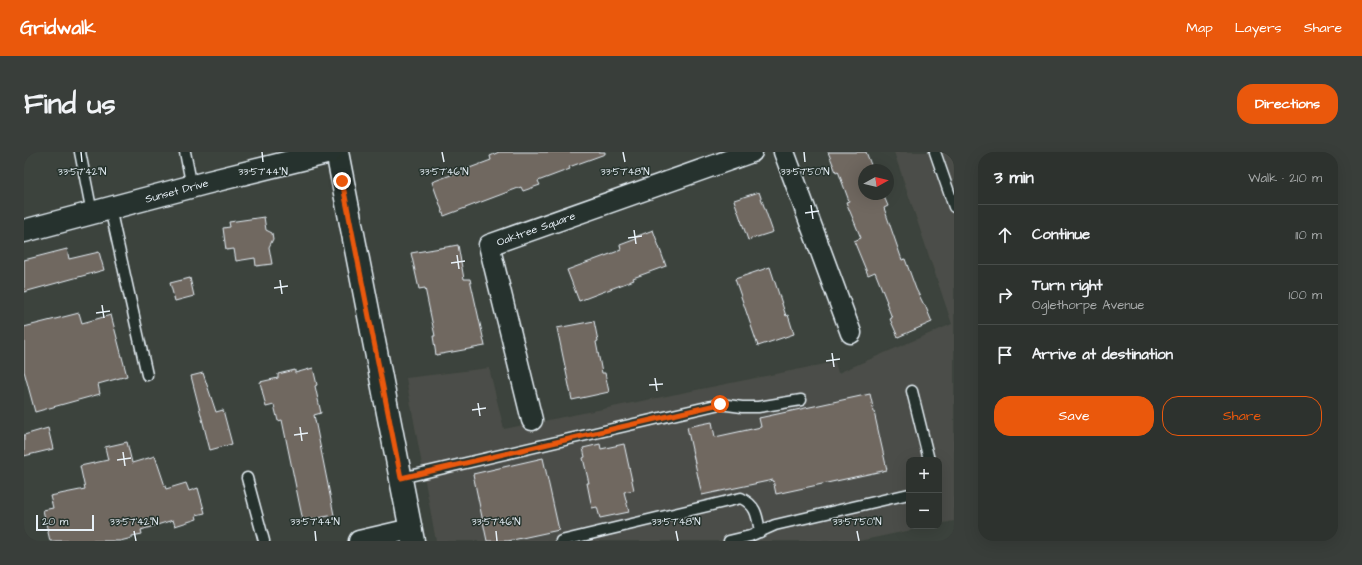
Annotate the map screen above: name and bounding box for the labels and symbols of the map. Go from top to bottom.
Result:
north arrow [858,164,894,200]
text: 33°57'42"N [58,165,106,179]
text: 33°57'44"N [238,165,288,179]
text: 33°57'46"N [420,165,468,179]
text: 33°57'48"N [600,165,650,179]
text: 33°57'50"N [780,165,830,179]
route end [333,172,351,190]
street label: Sunset Drive [143,175,210,206]
street label: Oaktree Square [495,208,577,249]
route start [711,395,729,413]
scale bar [36,513,94,532]
text: 33°57'42"N [110,515,158,529]
text: 33°57'44"N [290,515,340,529]
text: 33°57'46"N [472,515,520,529]
text: 33°57'48"N [651,515,701,529]
text: 33°57'50"N [832,515,882,529]

